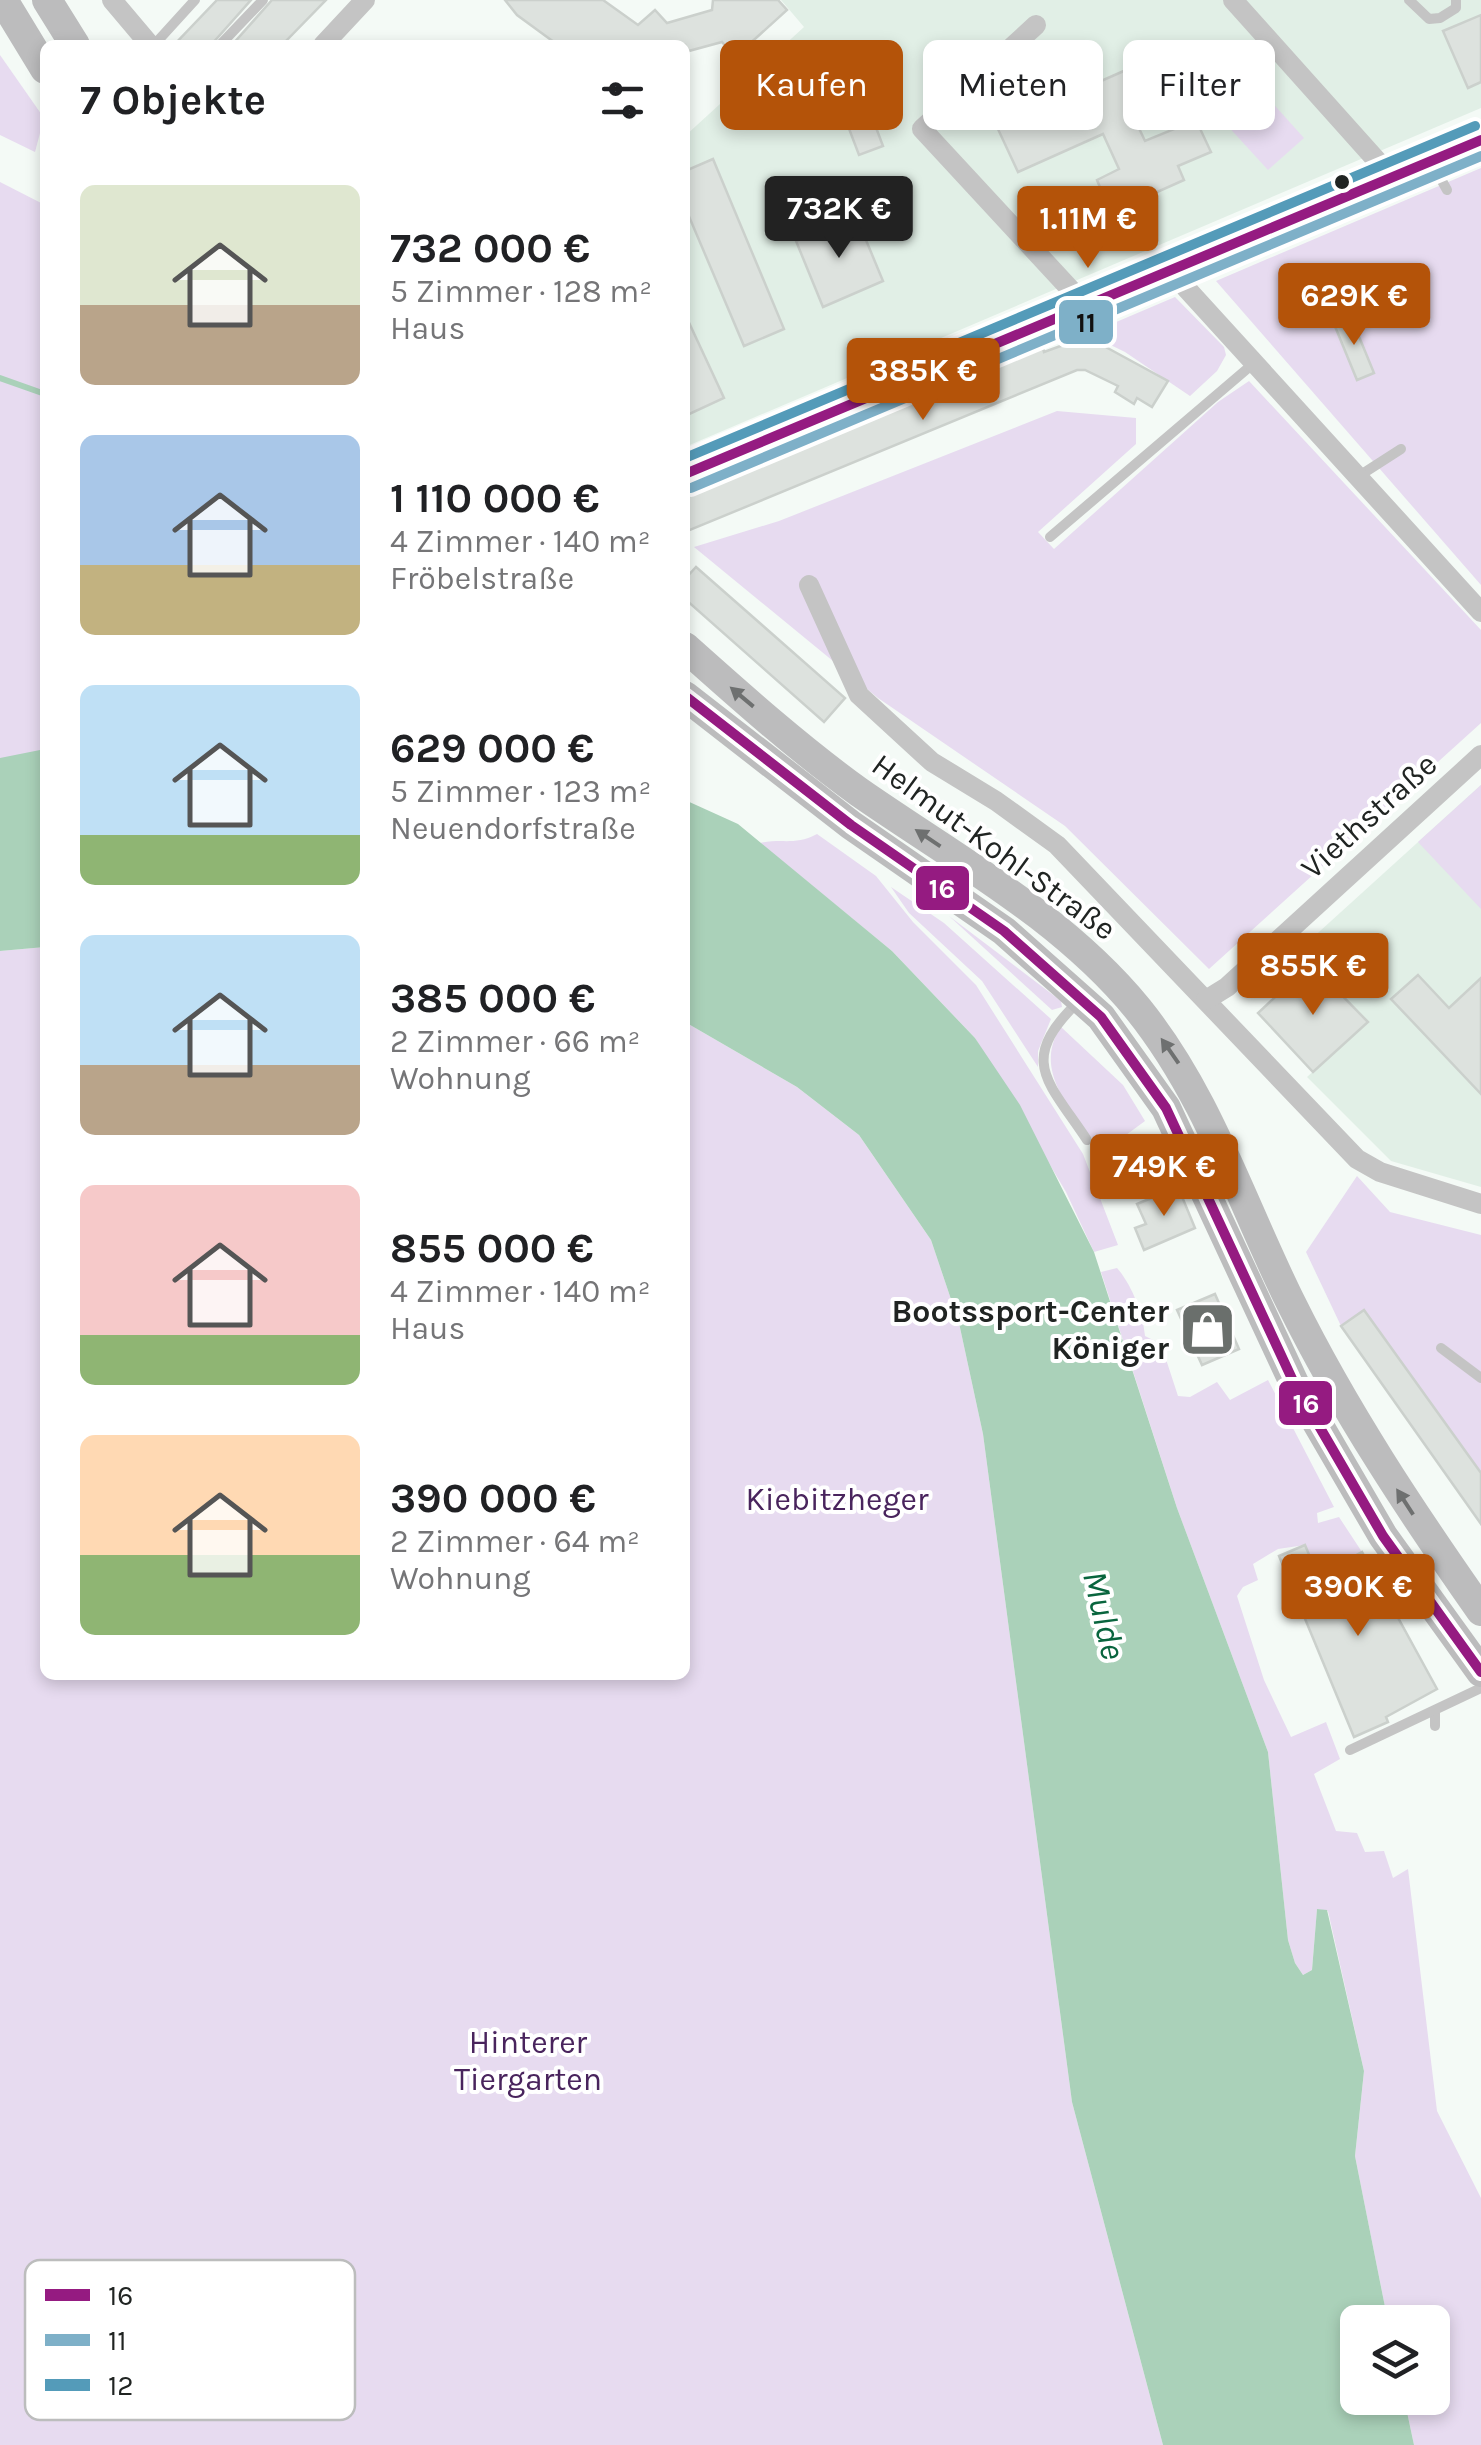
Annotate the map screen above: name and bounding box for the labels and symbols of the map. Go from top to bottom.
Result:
unlabelled marker [1332,172,1352,192]
pin: 732K € [758,176,920,261]
pin: 1.11M € [996,186,1180,271]
pin: 629K € [1273,263,1435,348]
line badge: 11 [1057,298,1115,346]
text: 11 [1076,306,1096,339]
pin: 385K € [842,338,1004,423]
one-way arrow [729,686,754,708]
street label: Helmut-Kohl-Straße [865,746,1123,948]
street label: Viethstraße [1294,746,1444,886]
one-way arrow [914,829,941,848]
line badge: 16 [914,864,971,912]
text: 16 [929,872,955,905]
pin: 855K € [1232,933,1394,1018]
one-way arrow [1161,1038,1180,1065]
pin: 749K € [1083,1134,1245,1219]
place label: Bootssport-Center Königer [892,1293,1169,1367]
shop icon: Bootssport-Center Königer [1178,1299,1238,1359]
line badge: 16 [1277,1379,1334,1427]
text: 16 [1293,1387,1319,1420]
park label: Kiebitzheger [746,1481,929,1518]
one-way arrow [1397,1488,1415,1515]
pin: 390K € [1277,1554,1439,1639]
water label: Mulde [1074,1567,1134,1663]
park label: Hinterer Tiergarten [454,2024,602,2098]
legend [25,2260,355,2420]
text: 16 [108,2279,133,2312]
text: 11 [108,2324,127,2357]
text: 12 [108,2369,133,2402]

